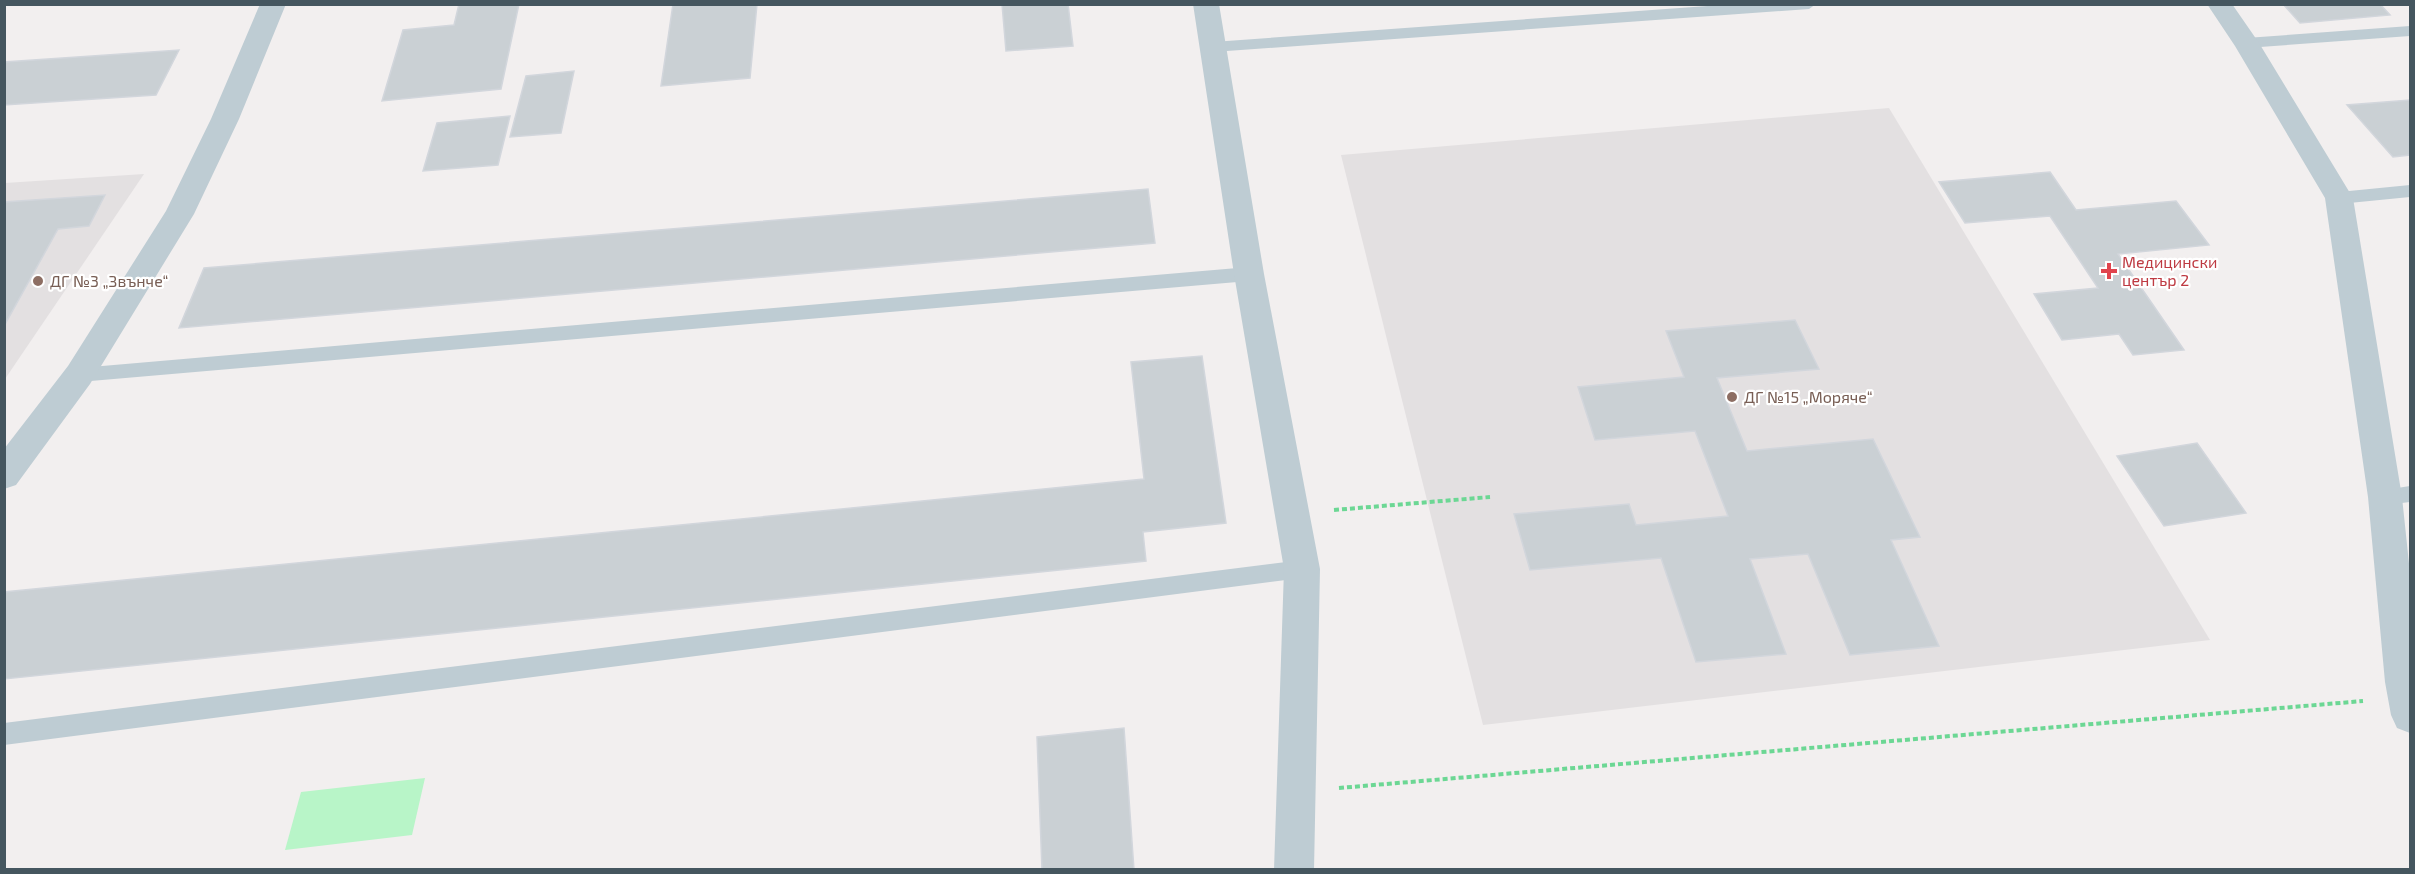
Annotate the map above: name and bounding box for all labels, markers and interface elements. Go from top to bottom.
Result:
place label: Медицински център 2 [2122,252,2217,289]
marker: Медицински център 2 [2100,262,2118,280]
place label: ДГ №3 „Звънче“ [50,271,168,290]
marker: ДГ №3 „Звънче“ [31,274,45,288]
place label: ДГ №15 „Моряче“ [1744,387,1873,406]
marker: ДГ №15 „Моряче“ [1725,390,1739,404]

